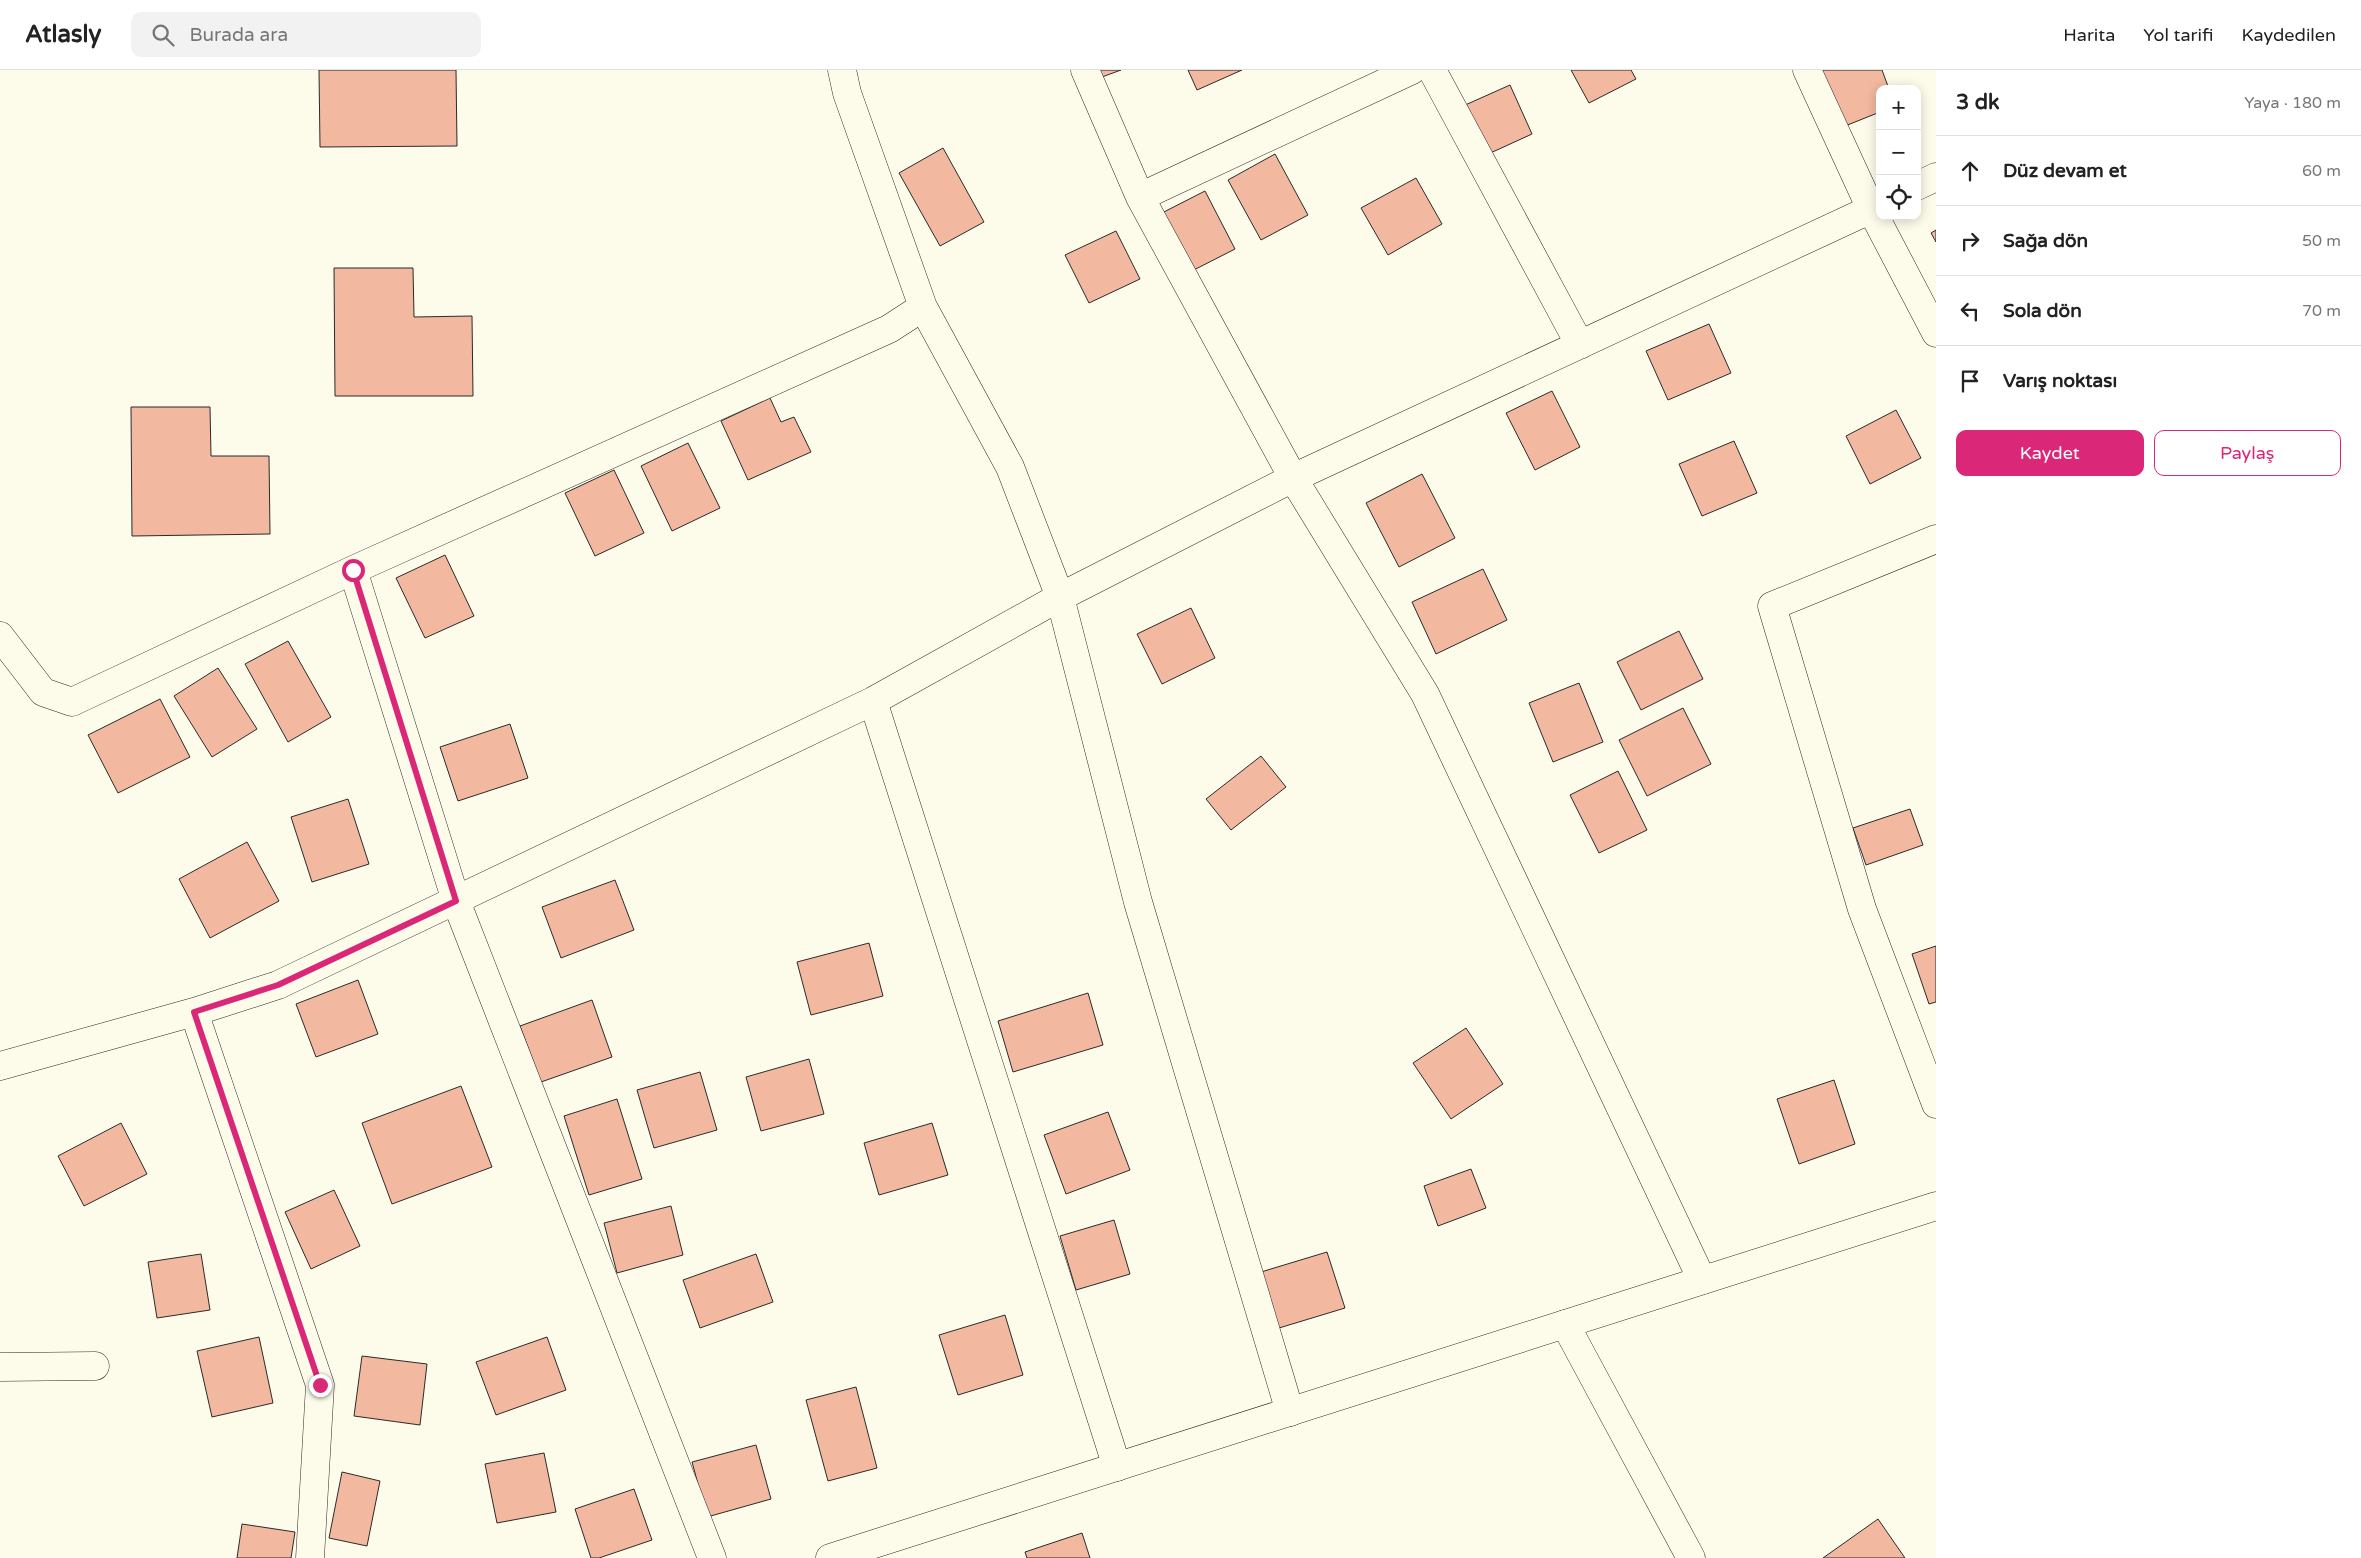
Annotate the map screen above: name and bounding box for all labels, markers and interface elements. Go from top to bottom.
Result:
search box [131,12,481,57]
text: Atlasly [25,20,101,49]
icon: search [149,21,177,49]
text: Burada ara [189,24,288,46]
text: Harita [2063,24,2115,46]
text: Yol tarifi [2143,24,2213,46]
text: Kaydedilen [2241,24,2336,46]
map controls [1876,85,1921,220]
button: + [1876,85,1921,130]
text: 3 dk [1956,90,1999,115]
text: Yaya · 180 m [2244,93,2341,113]
button: − [1876,130,1921,175]
icon: ahead [1956,157,1984,185]
text: Düz devam et [2003,160,2127,182]
text: 60 m [2302,161,2341,181]
button: locate [1876,175,1921,220]
icon: right [1956,227,1984,255]
text: Sağa dön [2003,230,2088,252]
text: 50 m [2302,231,2341,251]
icon: left [1956,297,1984,325]
text: Sola dön [2003,300,2082,322]
text: 70 m [2302,301,2341,321]
icon: arrive [1956,367,1984,395]
text: Varış noktası [2003,370,2117,392]
button: Kaydet [1956,430,2144,476]
button: Paylaş [2154,430,2341,476]
route start [342,559,365,582]
route end [309,1374,332,1397]

